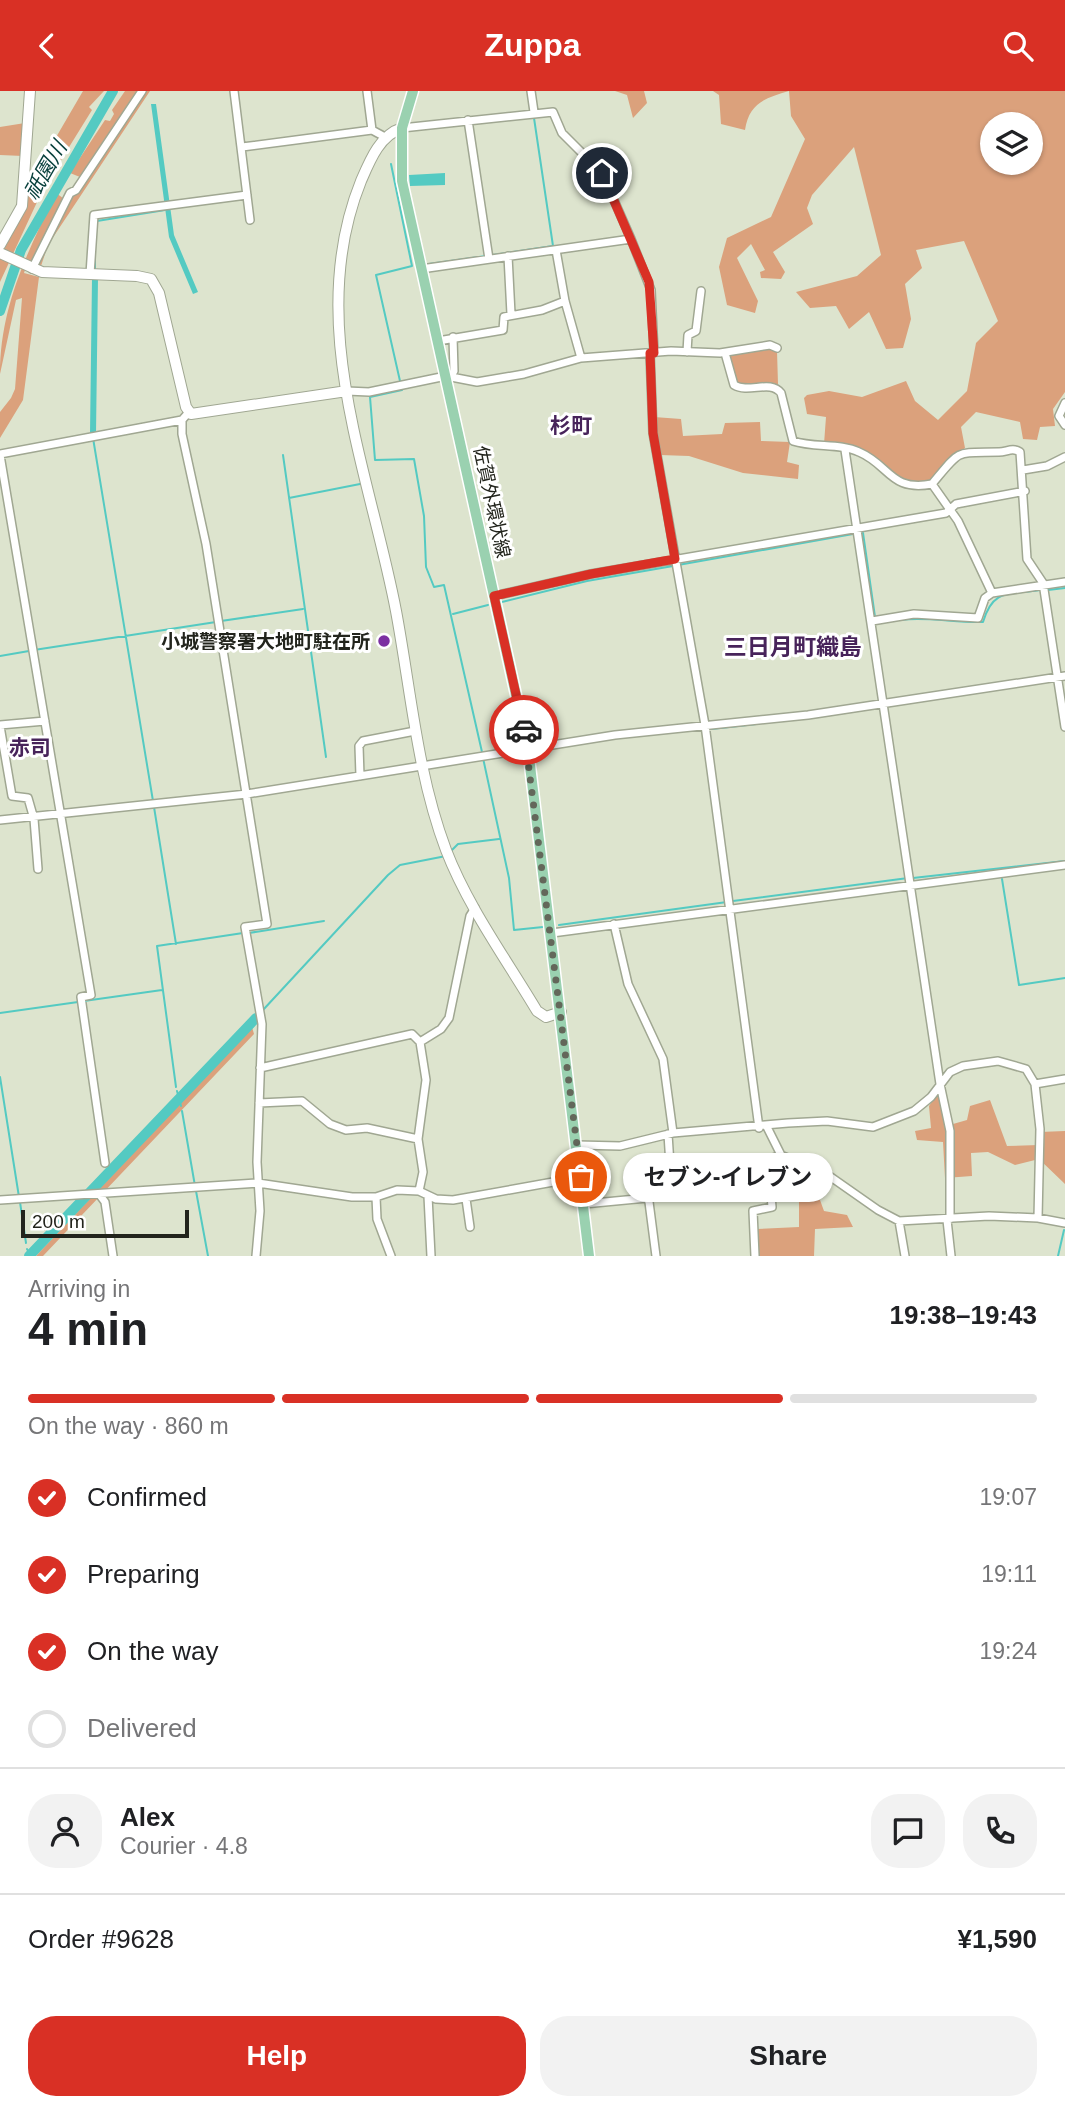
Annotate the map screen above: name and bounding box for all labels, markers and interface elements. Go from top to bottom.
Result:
icon: back [28,27,66,65]
text: Zuppa [485,27,580,63]
icon: search [999,27,1037,65]
map controls [980,112,1043,175]
button: layers [980,112,1043,175]
water label: 祇園川 [19,135,72,203]
pin [572,143,632,203]
icon: home [583,154,621,192]
district label: 杉町 [550,414,592,437]
street label: 佐賀外環状線 [470,444,514,560]
place label: 小城警察署大地町駐在所 [161,631,370,652]
marker: 小城警察署大地町駐在所 [376,633,392,649]
district label: 三日月町織島 [724,634,862,660]
courier [489,695,559,765]
icon: car [505,711,543,749]
district label: 赤司 [9,736,51,759]
pin [551,1147,611,1207]
callout: セブン-イレブン [623,1153,833,1201]
icon: bag [562,1158,600,1196]
text: セブン-イレブン [644,1164,812,1190]
scale bar [21,1207,189,1239]
text: 200 m [32,1211,85,1232]
text: Arriving in [28,1276,130,1302]
text: 19:38–19:43 [890,1300,1037,1330]
text: 4 min [28,1303,148,1355]
text: On the way · 860 m [28,1413,229,1439]
icon: check [28,1479,66,1517]
text: Confirmed [87,1482,207,1512]
text: 19:07 [979,1484,1037,1510]
icon: check [28,1556,66,1594]
text: Preparing [87,1559,200,1589]
text: 19:11 [981,1561,1037,1587]
icon: check [28,1633,66,1671]
text: On the way [87,1636,219,1666]
text: 19:24 [979,1638,1037,1664]
text: Delivered [87,1713,197,1743]
button: person [28,1794,102,1868]
button: chat [871,1794,945,1868]
button: phone [963,1794,1037,1868]
text: Alex [120,1802,175,1832]
text: Courier · 4.8 [120,1833,248,1859]
text: Order #9628 [28,1924,174,1954]
text: ¥1,590 [957,1924,1037,1954]
button: Help [28,2016,526,2096]
button: Share [540,2016,1037,2096]

